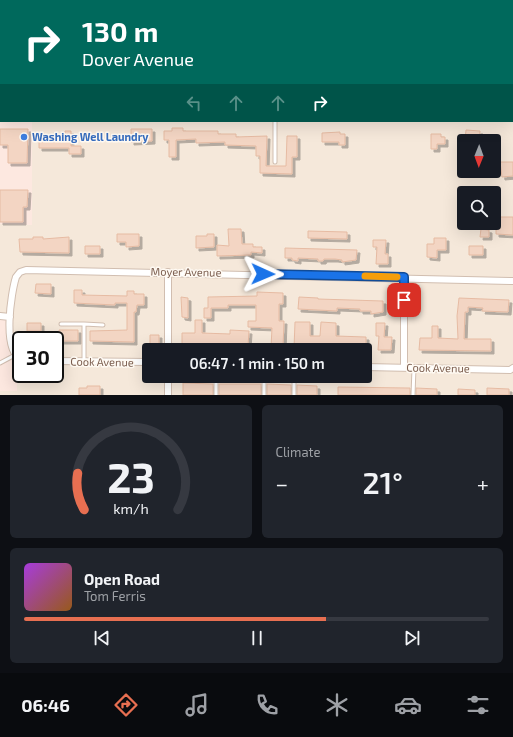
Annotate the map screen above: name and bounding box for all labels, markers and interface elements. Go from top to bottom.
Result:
text: 130 m [82,14,158,48]
icon: right [16,16,68,68]
text: Dover Avenue [82,48,194,70]
icon: left [183,92,205,114]
icon: ahead [225,92,247,114]
icon: ahead [267,92,289,114]
icon: right [309,92,331,114]
place label: Washing Well Laundry [32,130,149,144]
marker: Washing Well Laundry [19,132,29,142]
north arrow [457,134,501,178]
map controls [457,134,501,230]
button: search [457,186,501,230]
position arrow [242,253,284,295]
street label: Moyer Avenue [151,264,222,279]
pin [387,283,421,317]
icon: arrive [393,289,415,311]
speed limit sign: 30 [12,331,64,383]
street label: Cook Avenue [70,354,134,369]
text: 06:47 · 1 min · 150 m [189,354,325,372]
street label: Cook Avenue [406,360,470,375]
text: Climate [276,444,320,460]
text: 23 [107,450,155,500]
text: 21° [362,464,403,500]
text: − [276,470,288,496]
text: + [477,470,489,496]
text: km/h [113,499,148,516]
text: Open Road [84,570,160,588]
text: Tom Ferris [84,588,146,604]
icon: previous [91,627,113,649]
icon: pause [246,627,268,649]
icon: next [401,627,423,649]
icon: directions [112,691,140,719]
icon: music [183,691,211,719]
icon: phone [253,691,281,719]
icon: climate [323,691,351,719]
icon: car [394,691,422,719]
icon: filters [464,691,492,719]
text: 06:46 [21,694,70,716]

